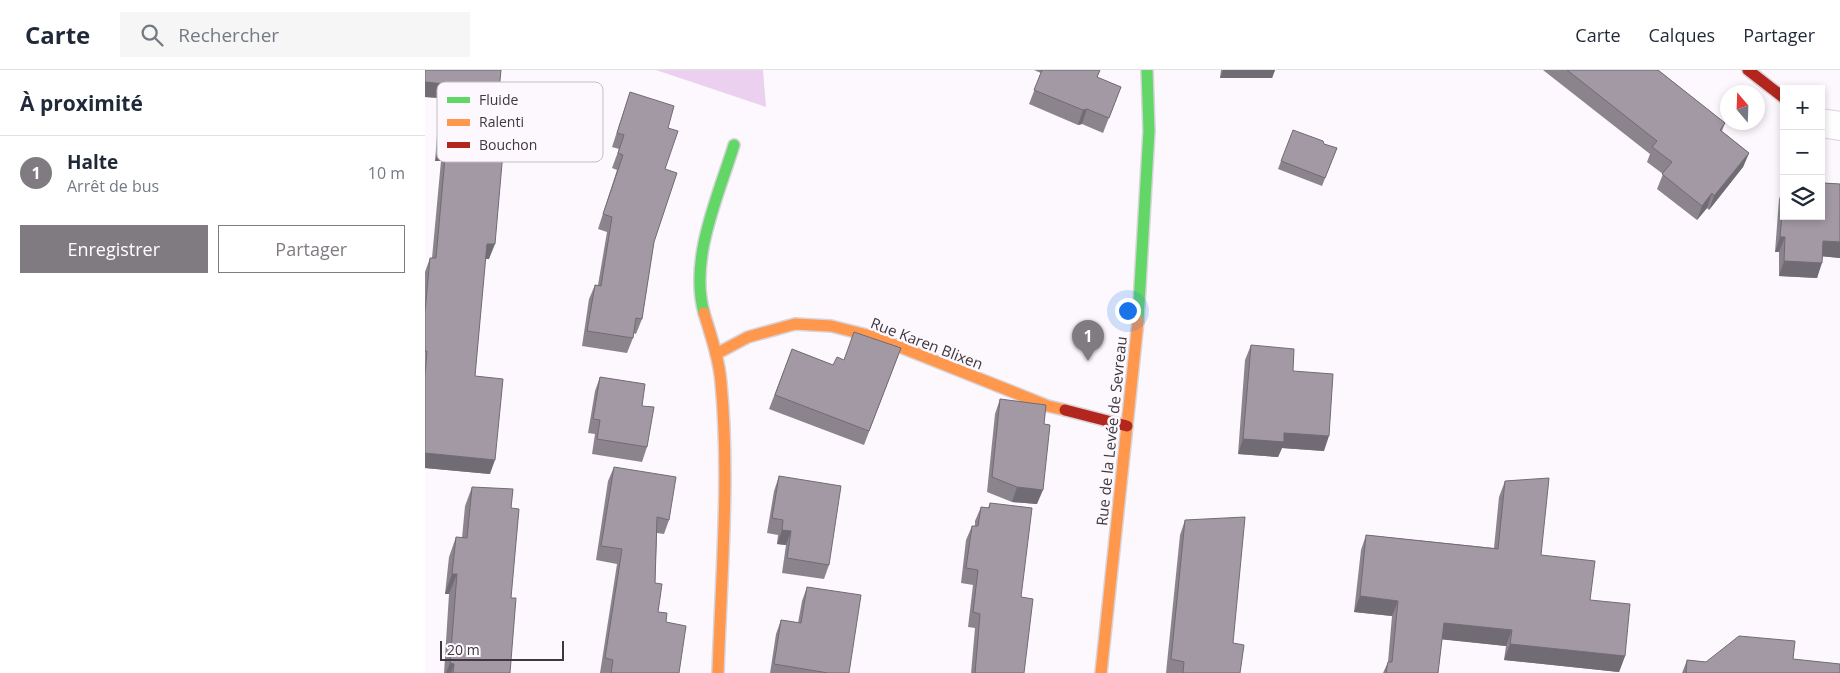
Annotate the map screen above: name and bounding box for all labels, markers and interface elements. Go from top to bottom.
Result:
search box [120,12,470,57]
text: Carte [25,18,90,51]
icon: search [138,21,166,49]
text: Rechercher [178,22,279,48]
text: Carte [1575,23,1621,47]
text: Calques [1649,23,1715,47]
text: Partager [1743,23,1815,47]
legend [437,82,603,162]
north arrow [1720,85,1765,130]
map controls [1780,85,1825,220]
button: + [1780,85,1825,130]
text: À proximité [20,89,143,117]
text: Fluide [479,90,518,109]
text: Ralenti [479,112,524,131]
button: − [1780,130,1825,175]
text: Bouchon [479,135,537,154]
text: Halte [67,149,118,175]
text: 1 [31,162,41,184]
text: 10 m [368,162,405,184]
text: Arrêt de bus [67,175,159,197]
button: layers [1780,175,1825,220]
button: Enregistrer [20,225,208,273]
button: Partager [218,225,405,273]
your location [1115,298,1141,324]
street label: Rue Karen Blixen [868,312,986,374]
pin: 1 [1072,320,1104,361]
street label: Rue de la Levée de Sevreau [1091,335,1131,527]
scale bar [440,638,564,661]
text: 20 m [447,640,480,659]

